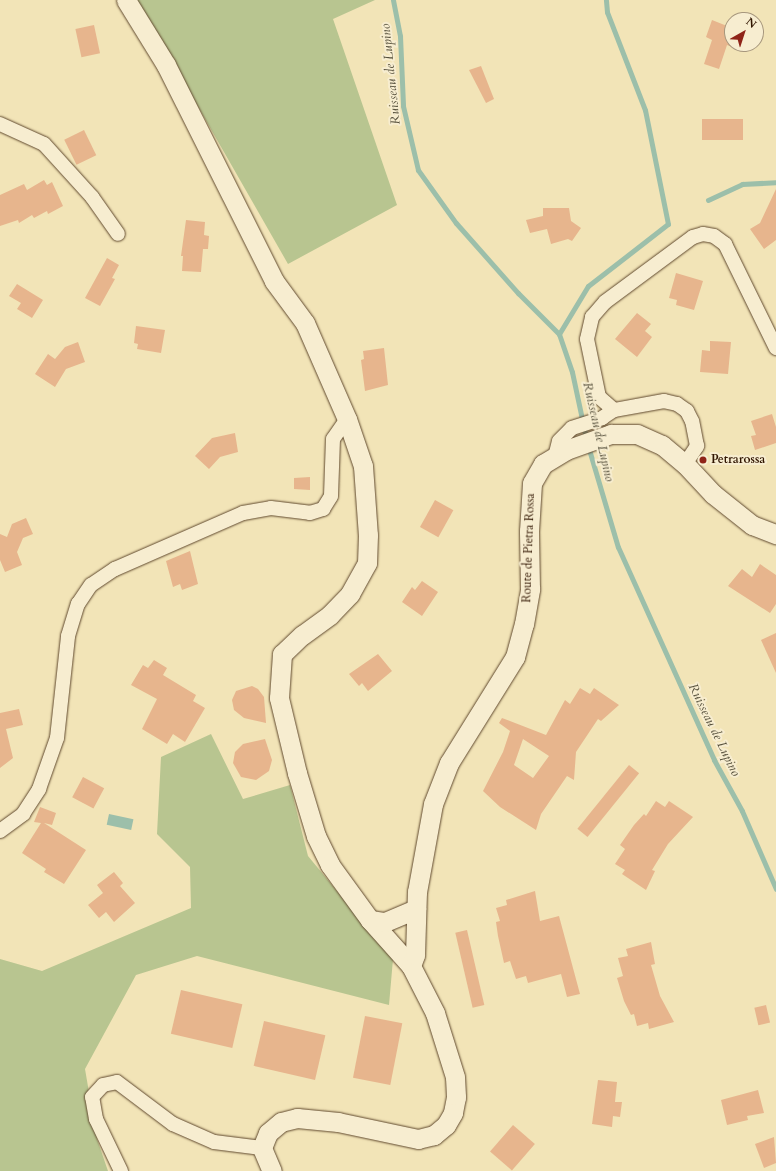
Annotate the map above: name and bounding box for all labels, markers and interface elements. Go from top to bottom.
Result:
north arrow [724,12,764,52]
text: N [743,14,760,32]
water label: Ruisseau de Lupino [378,23,404,125]
water label: Ruisseau de Lupino [579,381,617,483]
place label: Petrarossa [711,453,765,467]
marker: Petrarossa [698,455,708,465]
street label: Route de Pietra Rossa [520,493,538,603]
water label: Ruisseau de Lupino [685,681,743,779]

